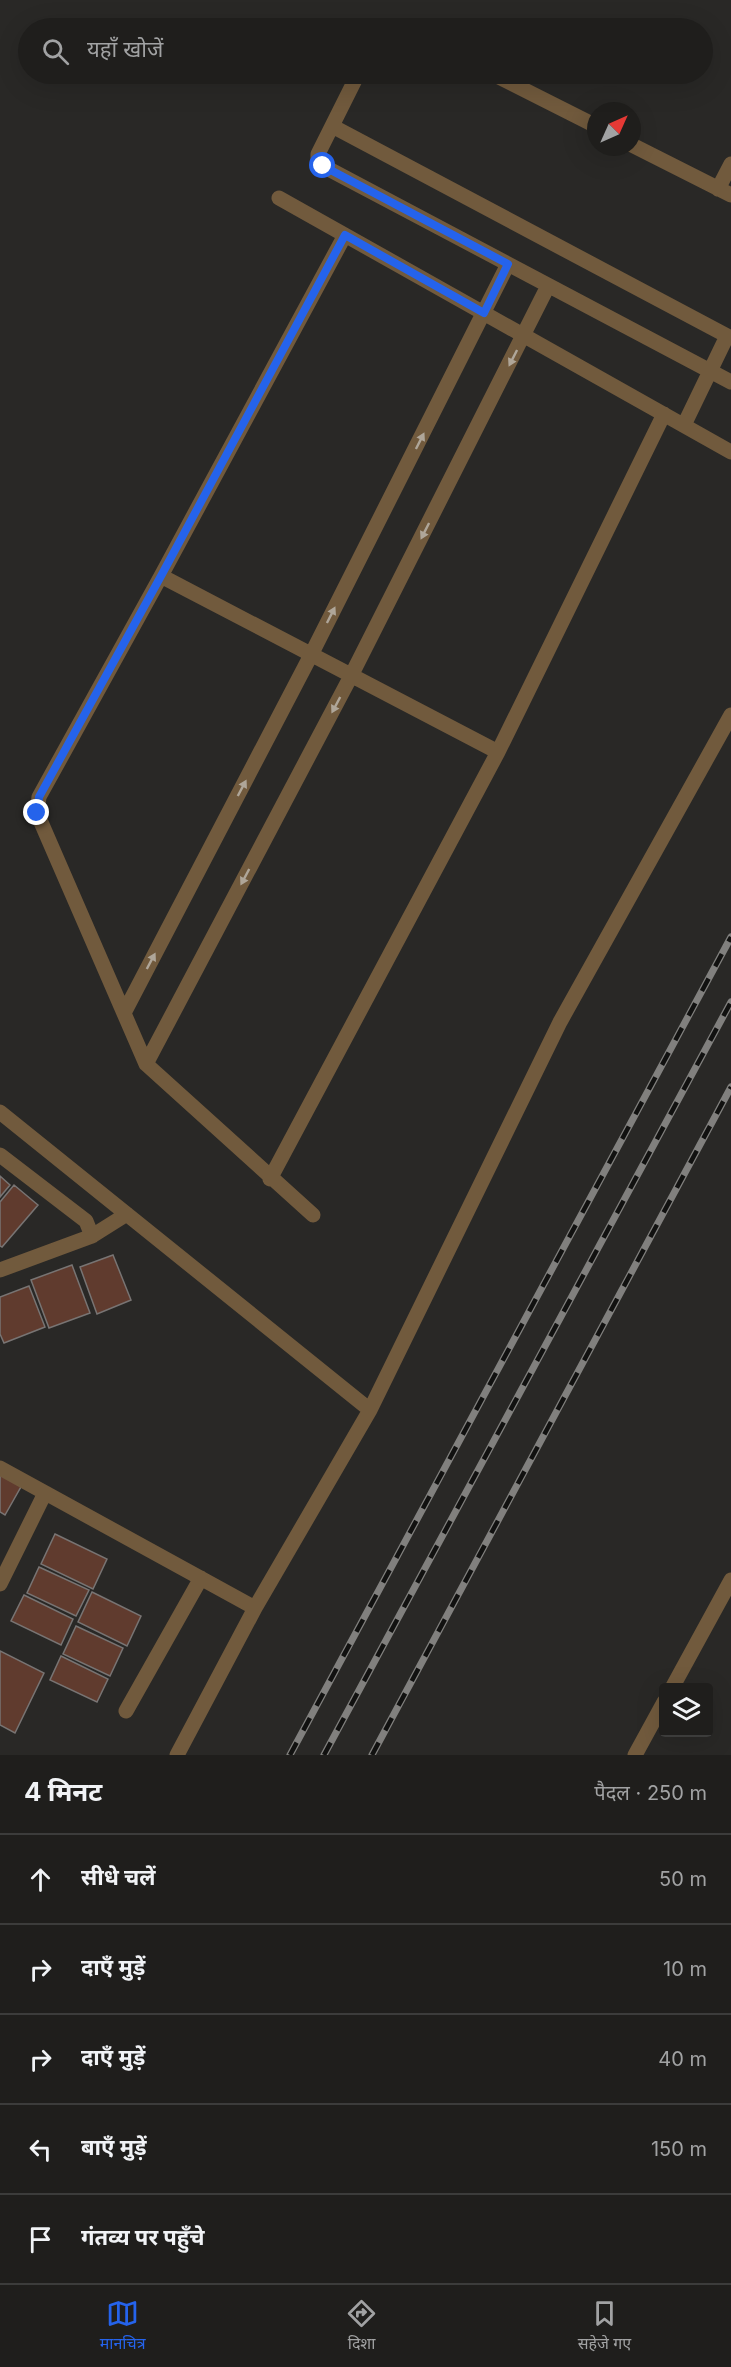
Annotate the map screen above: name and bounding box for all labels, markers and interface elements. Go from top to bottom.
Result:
search box [18,18,713,84]
icon: search [39,35,72,68]
text: यहाँ खोजें [87,36,163,62]
north arrow [587,102,641,156]
route start [309,152,335,178]
one-way arrow [508,349,518,366]
one-way arrow [415,433,424,450]
one-way arrow [420,523,430,540]
one-way arrow [327,607,336,624]
one-way arrow [331,697,341,714]
one-way arrow [237,780,246,797]
route end [23,799,49,825]
one-way arrow [240,869,250,886]
one-way arrow [146,952,156,969]
map controls [659,1683,713,1737]
button: layers [659,1683,713,1737]
text: 4 मिनट [24,1776,102,1807]
text: पैदल · 250 m [594,1781,707,1805]
icon: ahead [24,1863,57,1896]
text: सीधे चलें [81,1864,156,1890]
text: 50 m [659,1867,707,1891]
icon: right [24,1953,57,1986]
text: दाएँ मुड़ें [81,1954,145,1980]
text: 10 m [663,1957,707,1981]
icon: right [24,2043,57,2076]
text: दाएँ मुड़ें [81,2044,145,2070]
text: 40 m [658,2047,707,2071]
icon: left [24,2133,57,2166]
text: बाएँ मुड़ें [81,2134,147,2160]
text: 150 m [651,2137,707,2161]
icon: arrive [24,2223,57,2256]
text: गंतव्य पर पहुँचे [81,2224,205,2250]
tab: मानचित्र [100,2297,146,2356]
tab: दिशा [345,2297,378,2356]
tab: सहेजे गए [578,2297,631,2356]

